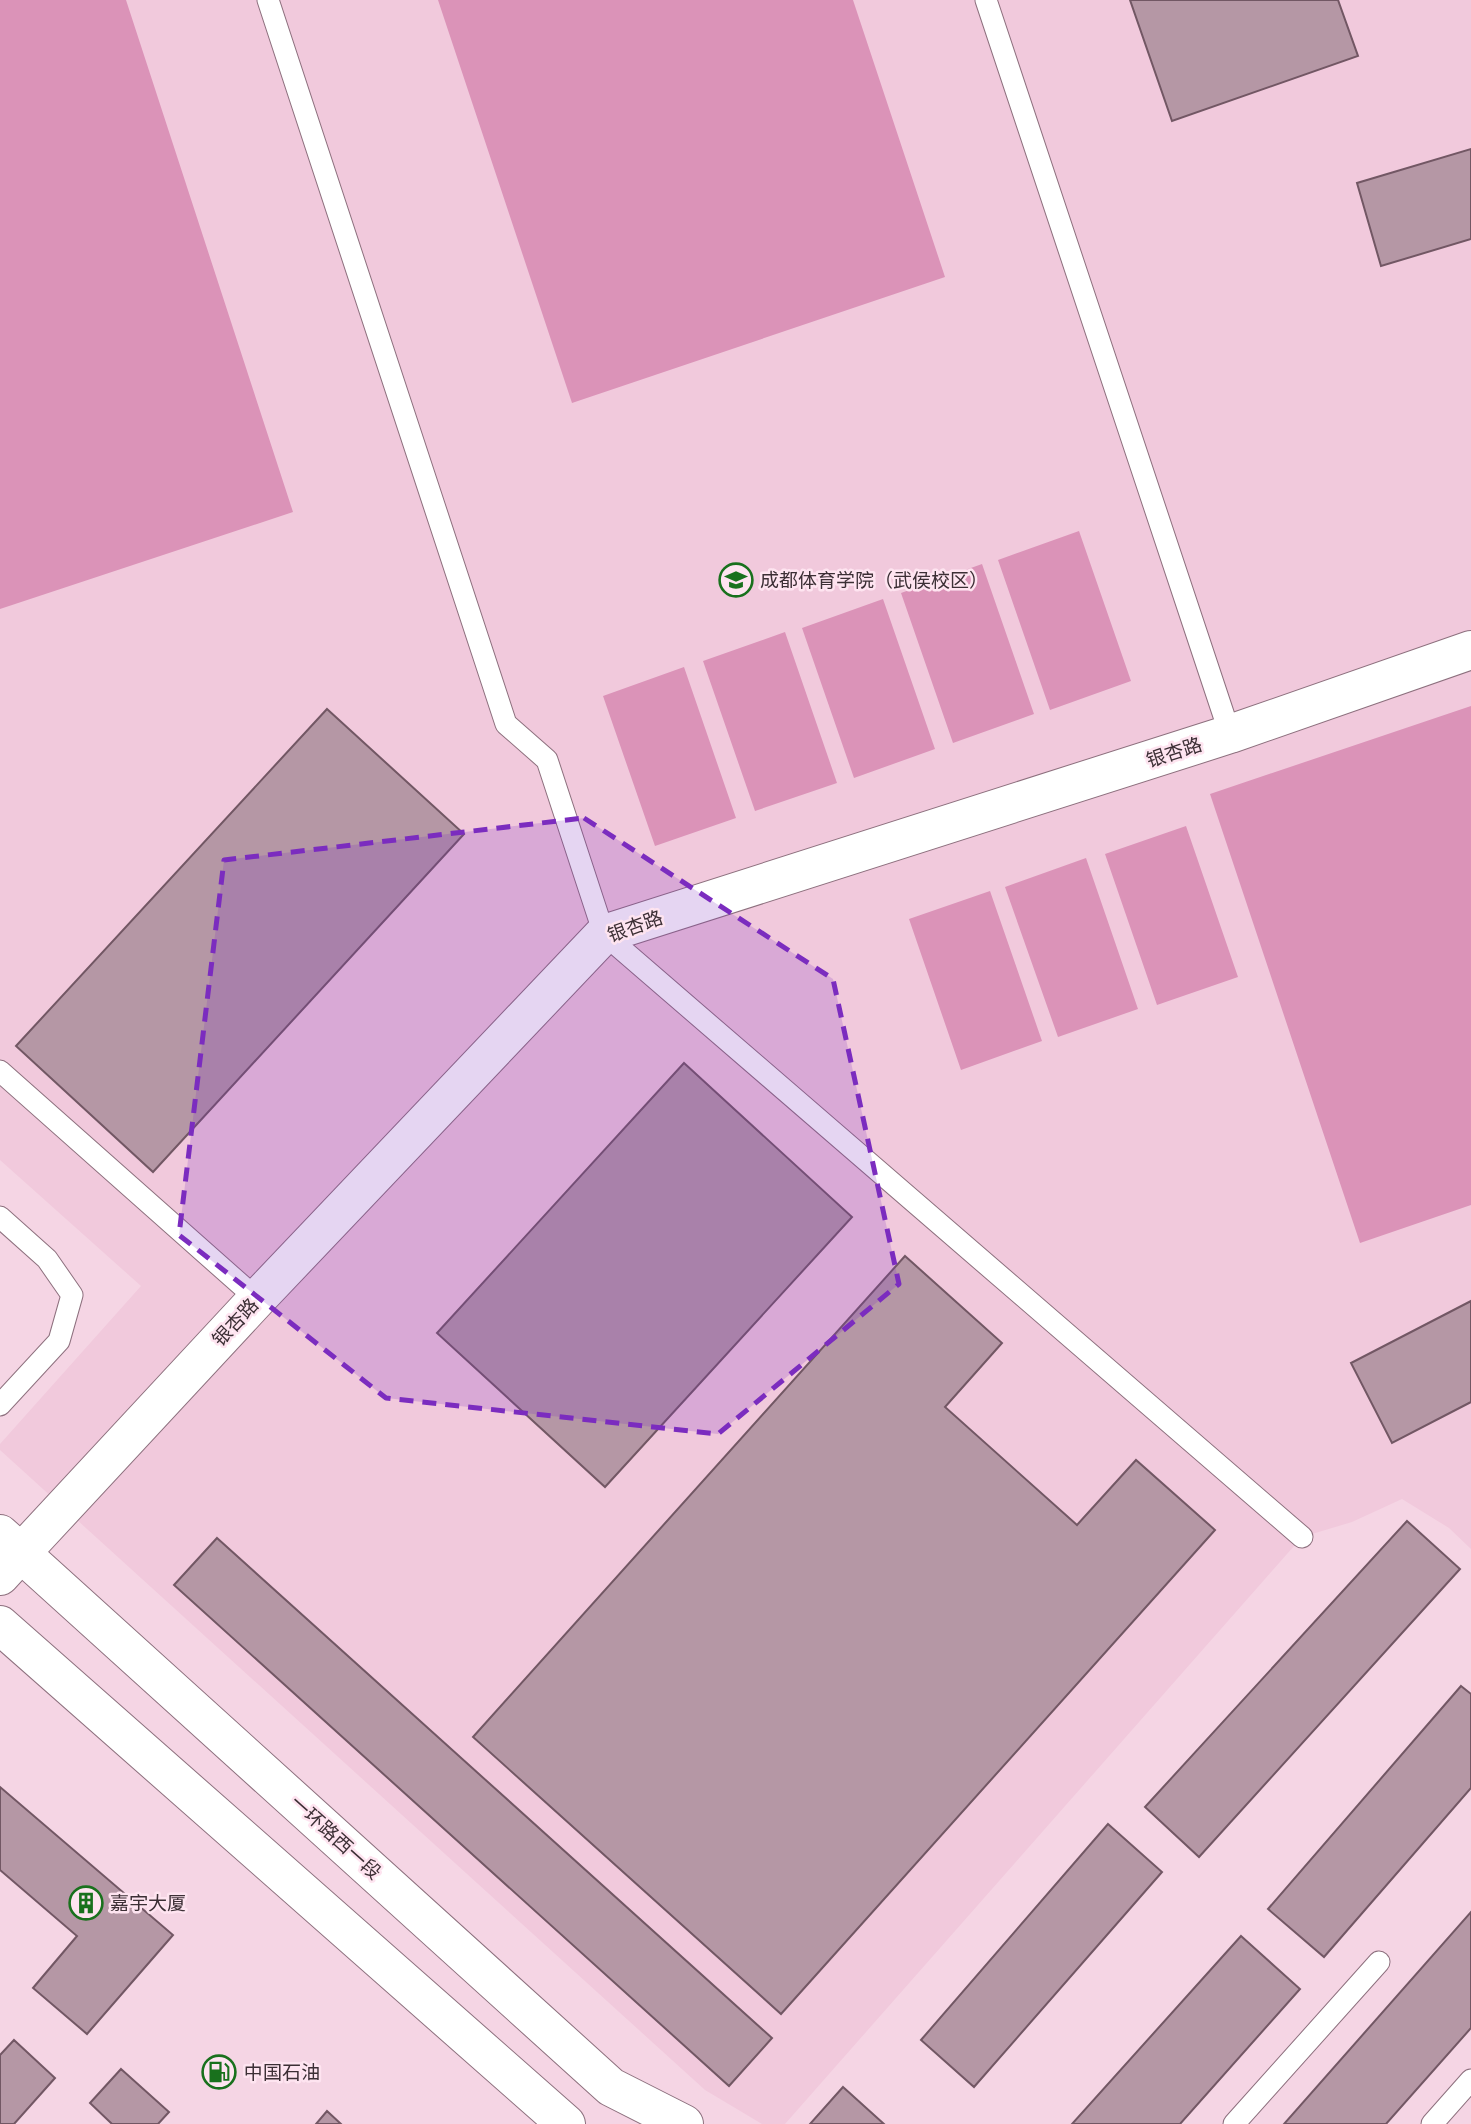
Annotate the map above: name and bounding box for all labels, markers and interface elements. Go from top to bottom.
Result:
school or university icon: 成都体育学院（武侯校区） [717,561,755,599]
place label: 成都体育学院（武侯校区） [760,568,988,591]
street label: 银杏路 [1143,732,1205,771]
street label: 银杏路 [604,905,666,946]
street label: 银杏路 [207,1293,262,1350]
street label: 一环路西一段 [286,1790,386,1883]
building icon: 嘉宇大厦 [67,1884,105,1922]
place label: 嘉宇大厦 [110,1891,186,1914]
fuel station icon: 中国石油 [200,2053,238,2091]
place label: 中国石油 [244,2060,320,2083]

